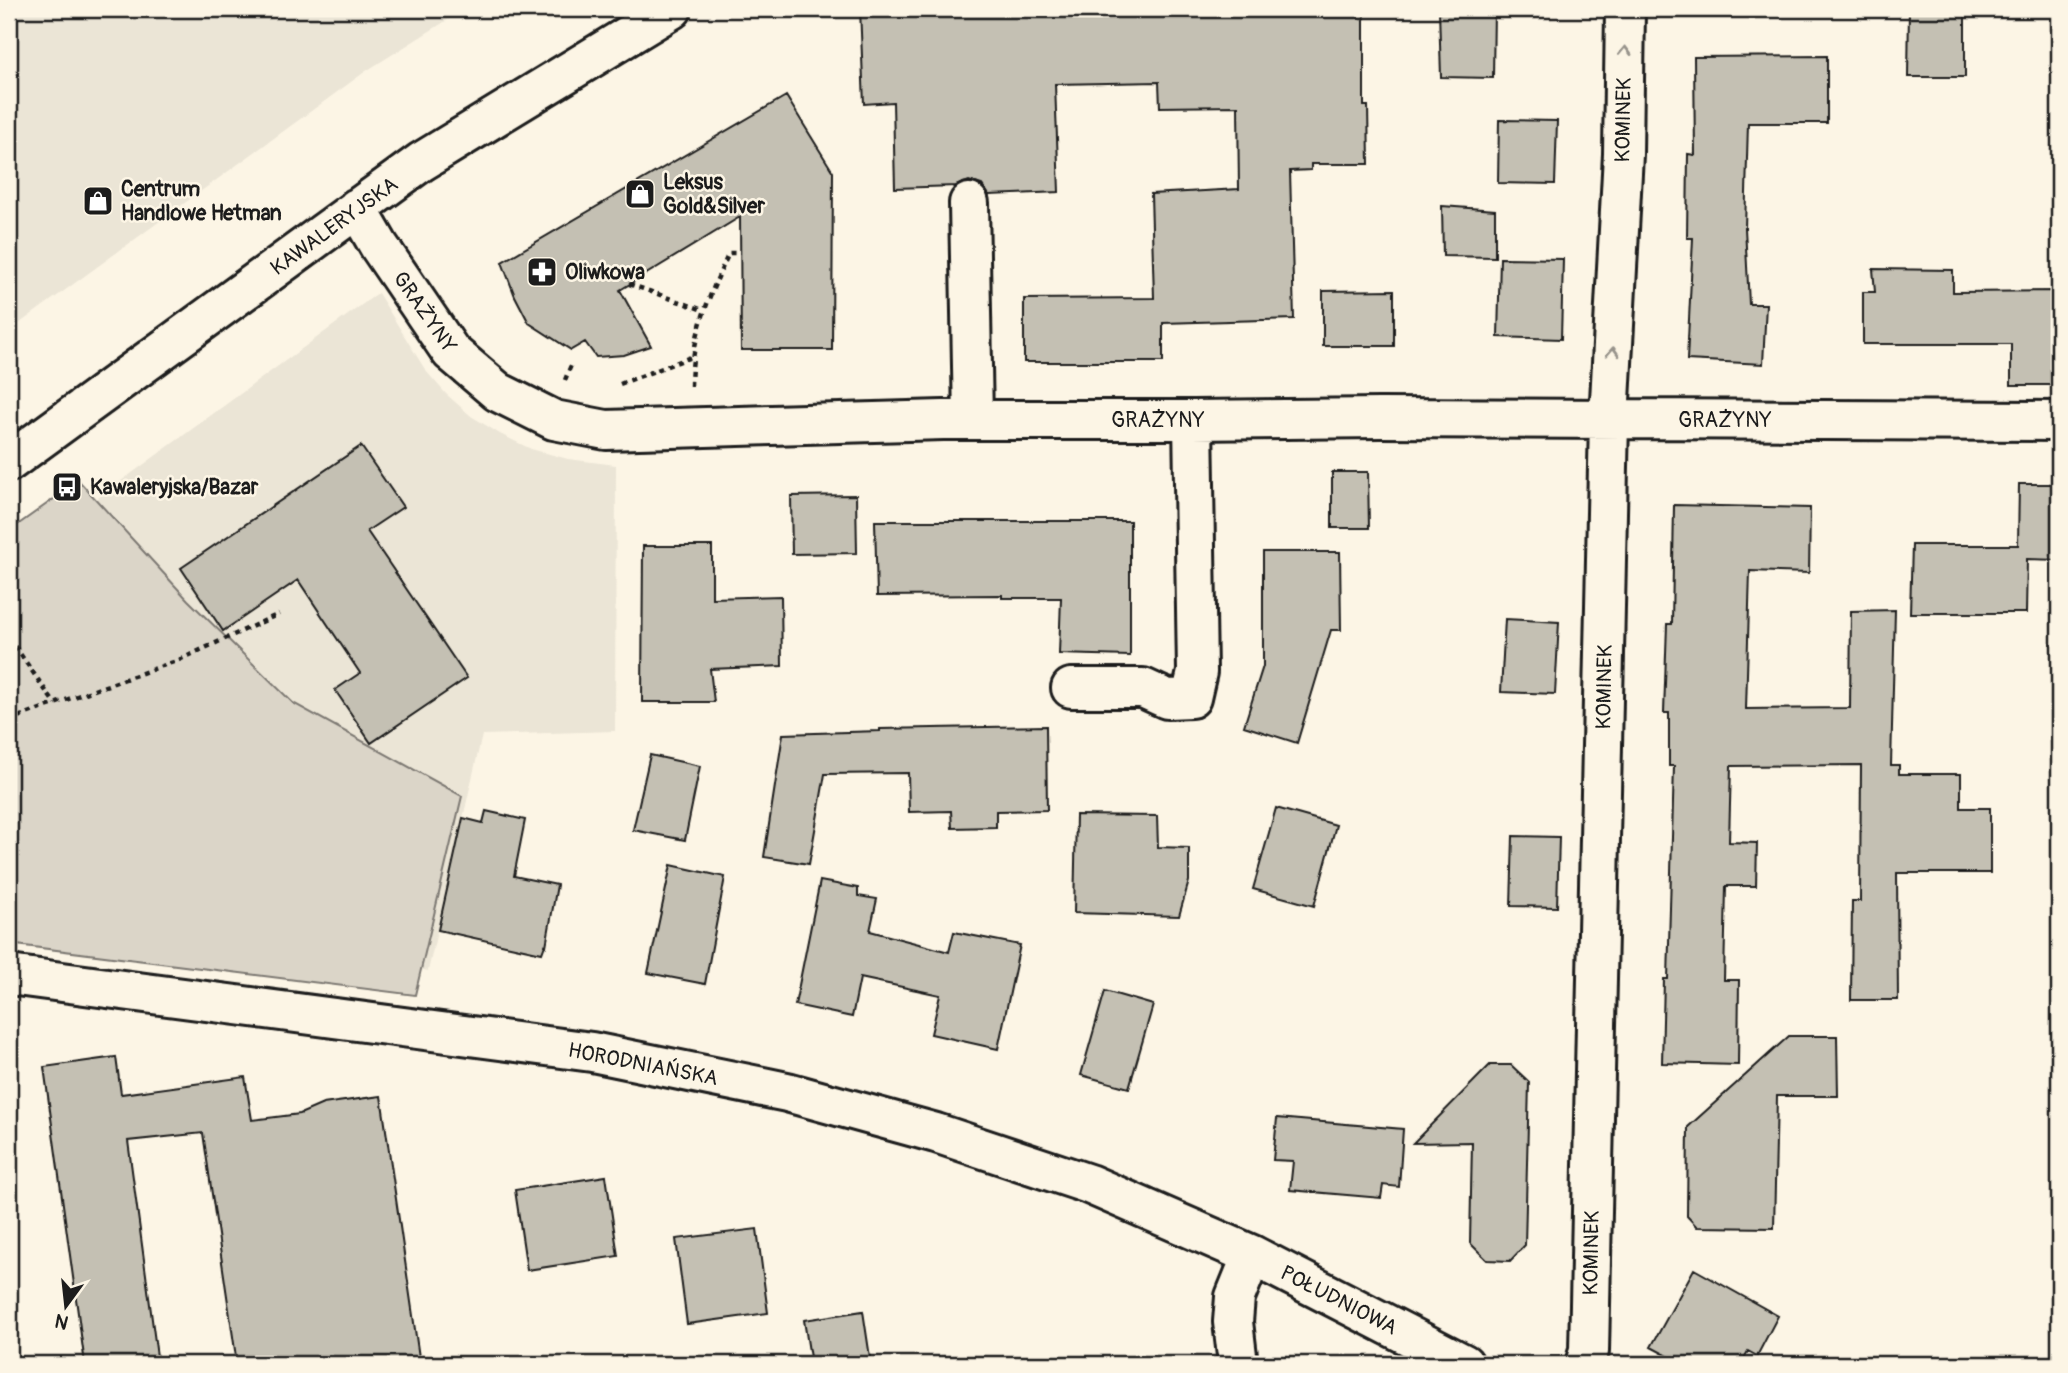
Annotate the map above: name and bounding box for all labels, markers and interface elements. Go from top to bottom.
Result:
one-way arrow [1617,45,1632,56]
street label: KOMINEK [1609,77,1638,163]
place label: Leksus Gold&Silver [663,169,765,220]
street label: KAWALERYJSKA [265,171,403,282]
place label: Centrum Handlowe Hetman [121,176,282,227]
shop icon: Leksus Gold&Silver [623,177,657,211]
shop icon: Centrum Handlowe Hetman [81,184,115,218]
pharmacy icon: Oliwkowa [525,255,559,289]
place label: Oliwkowa [565,259,645,286]
street label: GRAŻYNY [387,266,462,358]
one-way arrow [1605,346,1620,357]
street label: GRAŻYNY [1111,407,1205,434]
street label: GRAŻYNY [1678,407,1772,434]
bus stop icon: Kawaleryjska/Bazar [50,470,84,504]
place label: Kawaleryjska/Bazar [90,474,259,501]
street label: KOMINEK [1590,644,1619,730]
street label: HORODNIAŃSKA [566,1037,720,1092]
street label: KOMINEK [1577,1210,1606,1296]
street label: POŁUDNIOWA [1276,1259,1402,1341]
north arrow [32,1272,102,1342]
text: N [52,1308,71,1335]

